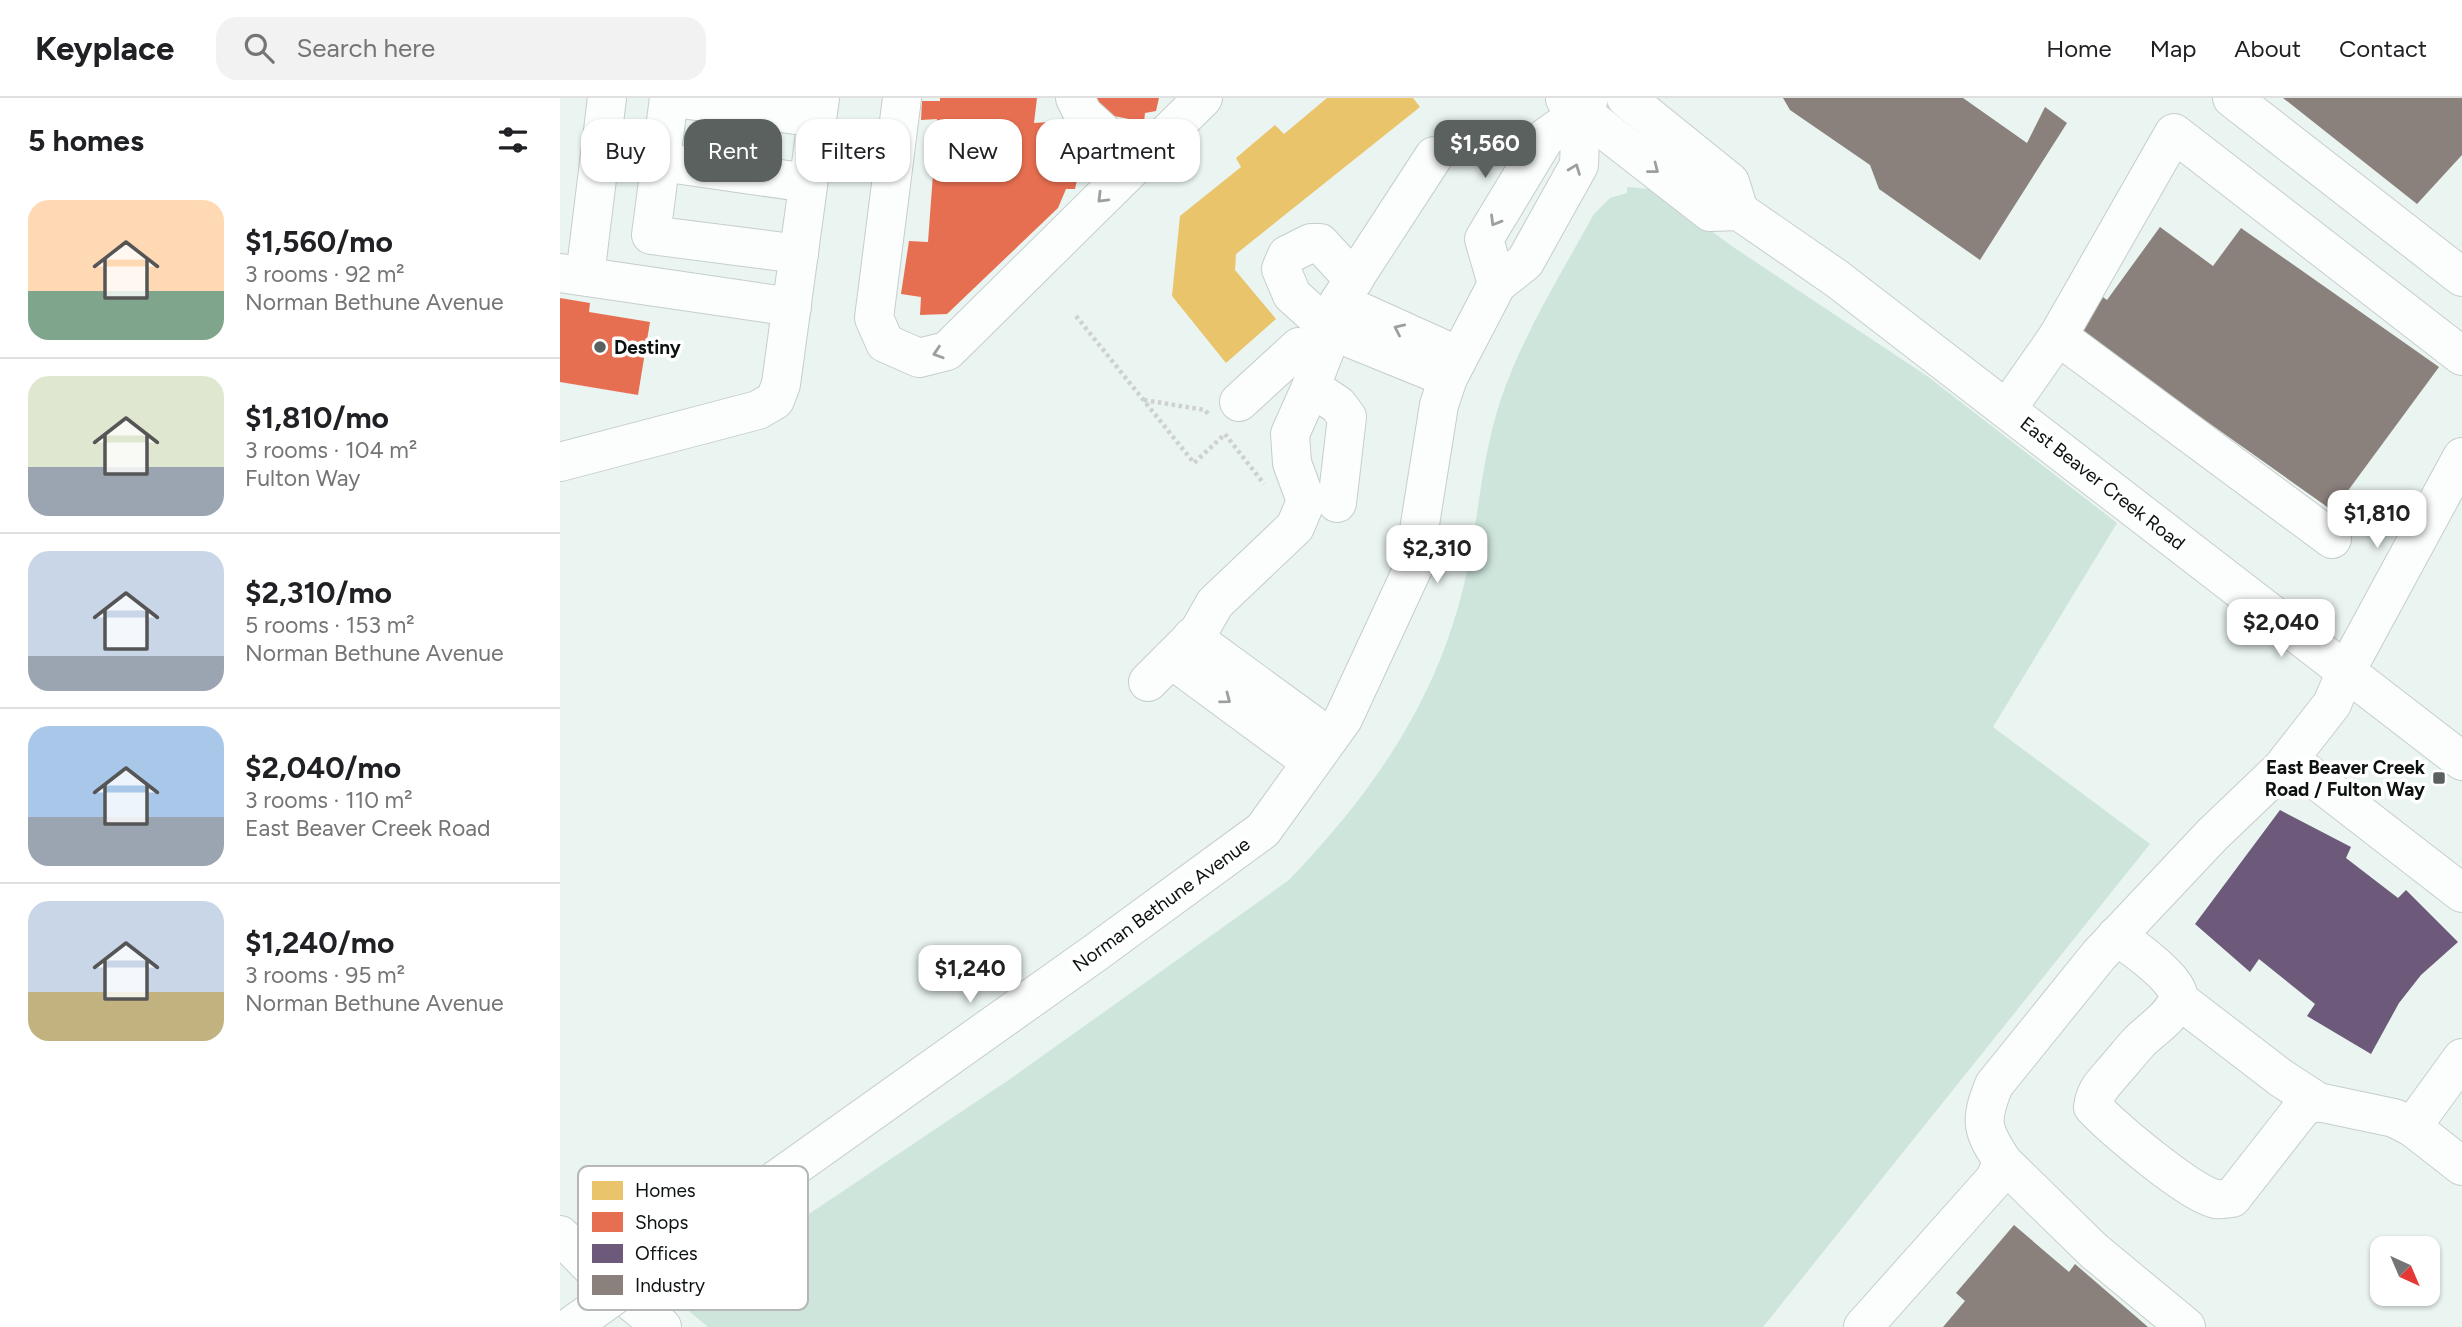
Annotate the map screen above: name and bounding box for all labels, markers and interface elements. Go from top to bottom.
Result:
search box [216,17,706,80]
text: Keyplace [35,29,174,68]
icon: search [240,29,278,67]
text: Search here [296,32,435,64]
text: Home [2046,34,2112,63]
text: Map [2150,34,2196,63]
text: About [2234,34,2301,63]
text: Contact [2339,34,2427,63]
chip: Buy [581,119,670,182]
chip: Rent [684,119,782,182]
chip: Filters [796,119,910,182]
chip: New [924,119,1022,182]
chip: Apartment [1036,119,1200,182]
pin: $1,560 [1428,120,1542,180]
icon: filters [494,121,532,159]
text: 5 homes [28,122,144,159]
text: $1,560 [1450,129,1520,157]
one-way arrow [1646,160,1659,173]
one-way arrow [1567,164,1581,176]
one-way arrow [1097,189,1110,202]
one-way arrow [1490,214,1503,227]
text: $1,560/mo [245,223,393,260]
icon: home [84,228,168,312]
text: 3 rooms · 92 m² [245,260,405,288]
text: Norman Bethune Avenue [245,288,504,316]
one-way arrow [1394,323,1406,337]
place label: Destiny [614,336,681,359]
marker: Destiny [592,339,608,355]
one-way arrow [932,344,944,359]
text: $1,810/mo [245,399,389,436]
icon: home [84,404,168,488]
street label: East Beaver Creek Road [2016,412,2190,555]
text: 3 rooms · 104 m² [245,436,417,464]
text: Fulton Way [245,464,360,492]
pin: $1,810 [2320,490,2434,550]
text: $1,810 [2343,499,2411,527]
pin: $2,310 [1380,526,1494,585]
text: $2,310 [1402,534,1472,562]
text: $2,310/mo [245,574,392,611]
icon: home [84,579,168,663]
pin: $2,040 [2224,600,2338,659]
text: $2,040 [2243,608,2319,636]
text: 5 rooms · 153 m² [245,611,415,639]
text: Norman Bethune Avenue [245,639,504,667]
one-way arrow [1218,691,1231,703]
text: $2,040/mo [245,749,401,786]
icon: home [84,754,168,838]
place label: East Beaver Creek Road / Fulton Way [2265,756,2426,801]
marker: East Beaver Creek Road / Fulton Way [2431,770,2447,786]
text: 3 rooms · 110 m² [245,786,412,814]
text: East Beaver Creek Road [245,814,491,842]
street label: Norman Bethune Avenue [1068,832,1254,976]
text: $1,240/mo [245,924,394,961]
icon: home [84,929,168,1013]
pin: $1,240 [913,946,1027,1005]
text: $1,240 [934,954,1006,982]
text: 3 rooms · 95 m² [245,961,405,989]
text: Norman Bethune Avenue [245,989,504,1017]
legend [578,1166,808,1310]
text: Homes [635,1179,696,1202]
text: Shops [635,1211,689,1234]
north arrow [2370,1236,2440,1306]
map controls [2370,1236,2440,1306]
text: Offices [635,1242,698,1265]
text: Industry [635,1274,705,1297]

